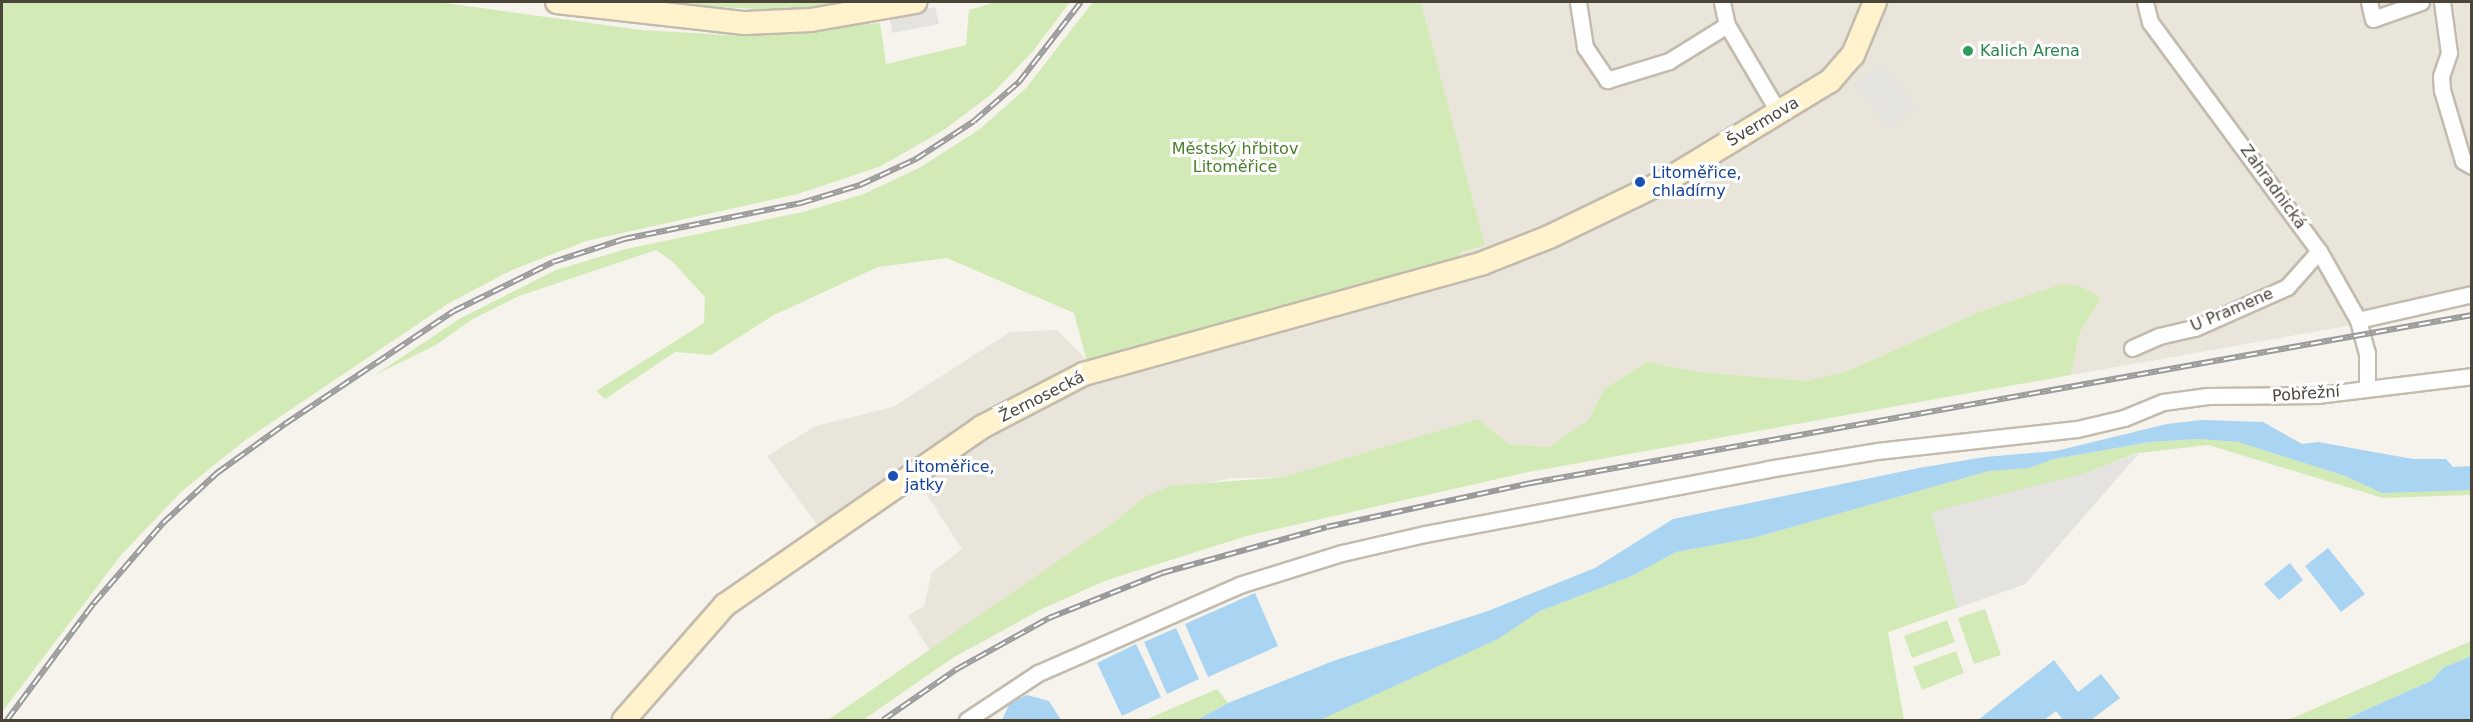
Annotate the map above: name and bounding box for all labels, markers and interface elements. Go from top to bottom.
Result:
place label: Kalich Arena [1980,41,2080,61]
marker: Kalich Arena [1961,44,1975,58]
street label: Švermova [1724,93,1802,151]
park label: Městský hřbitov Litoměřice [1172,139,1298,177]
street label: Zahradnická [2236,141,2310,233]
place label: Litoměřice, chladírny [1652,163,1742,201]
marker: Litoměřice, chladírny [1633,175,1647,189]
street label: U Pramene [2188,284,2276,336]
street label: Žernosecká [996,367,1088,427]
street label: Pobřežní [2271,382,2341,406]
place label: Litoměřice, jatky [905,457,995,495]
marker: Litoměřice, jatky [886,469,900,483]

